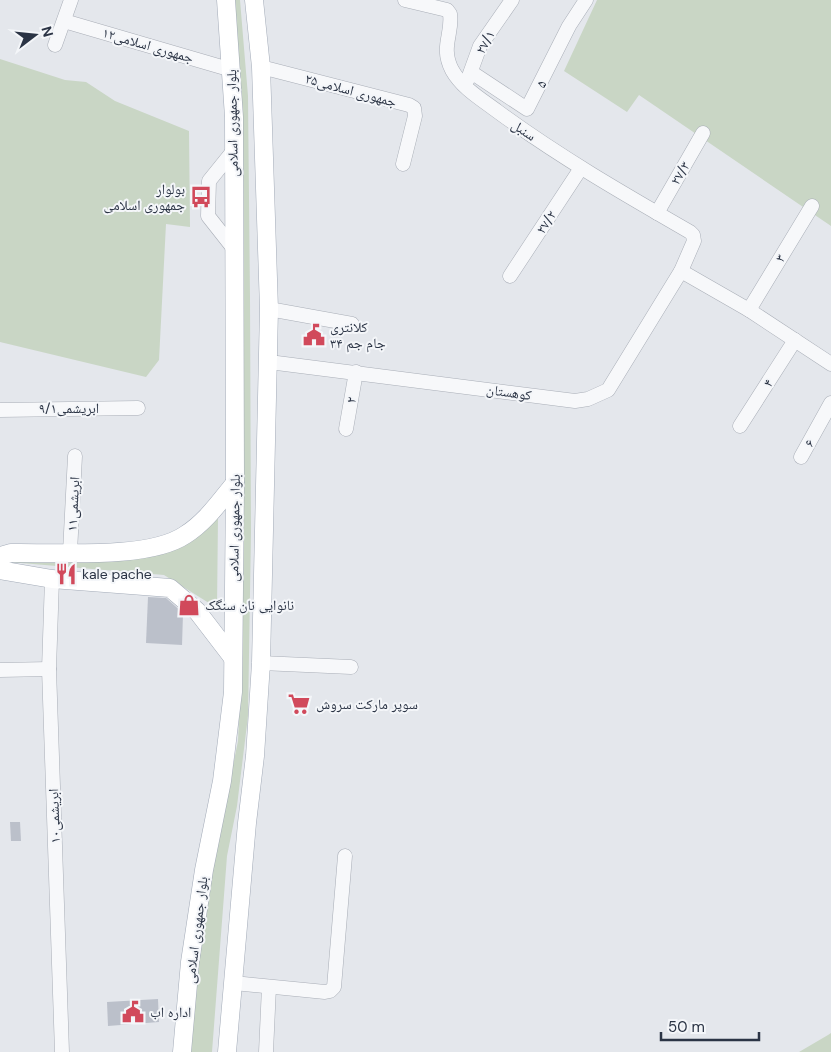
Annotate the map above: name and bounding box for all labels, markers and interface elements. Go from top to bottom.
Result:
north arrow [10,10,60,60]
street label: جمهوری اسلامی۱۲ [100,23,196,67]
text: N [37,24,58,39]
street label: ۲۷/۱ [471,27,499,57]
street label: بلوار جمهوری اسلامی [222,69,242,177]
street label: جمهوری اسلامی۲۵ [303,69,399,111]
street label: ۵ [532,77,550,91]
street label: سنبل [508,115,540,145]
street label: ۲۷/۳ [666,158,694,188]
place label: بولوار جمهوری اسلامی [104,180,185,214]
bus stop icon: بولوار جمهوری اسلامی [188,184,214,210]
street label: ۲۷/۲ [532,207,560,237]
street label: ۳ [771,251,789,265]
place label: کلانتری ۳۴ جام جم [330,318,386,353]
public building icon: کلانتری ۳۴ جام جم [301,322,327,348]
street label: ۴ [759,375,777,391]
street label: کوهستان [485,380,533,404]
street label: ۲ [342,395,360,405]
street label: ۹/۱ابریشمی [39,399,99,417]
street label: ۶ [800,436,818,450]
street label: بلوار جمهوری اسلامی [224,474,244,582]
street label: ابریشمی۱۱ [63,476,83,532]
restaurant icon: kale pache [53,561,79,587]
place label: kale pache [82,565,152,583]
shop icon: نانوایی نان سنگک [176,592,202,618]
place label: نانوایی نان سنگک [205,596,294,614]
supermarket icon: سوپر مارکت سروش [286,691,312,717]
place label: سوپر مارکت سروش [316,695,418,713]
street label: ابریشمی۱۰ [44,788,64,844]
street label: بلوار جمهوری اسلامی [181,875,212,985]
public building icon: اداره اب [120,999,146,1025]
place label: اداره اب [150,1003,191,1021]
scale bar [661,1010,758,1042]
text: 50 m [668,1017,705,1037]

